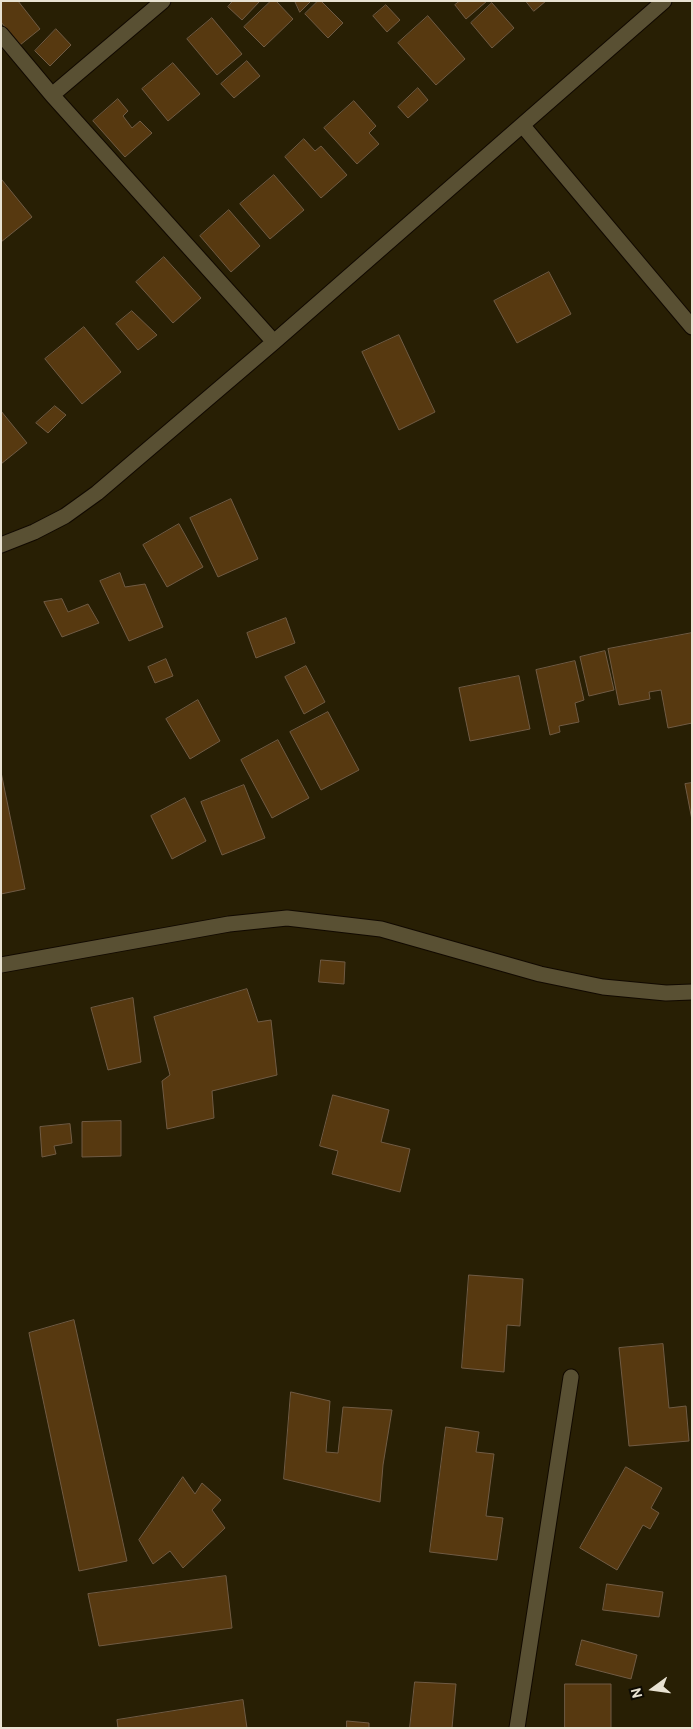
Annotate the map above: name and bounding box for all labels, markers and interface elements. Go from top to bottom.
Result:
north arrow [628,1664,678,1714]
text: N [628,1686,647,1700]

